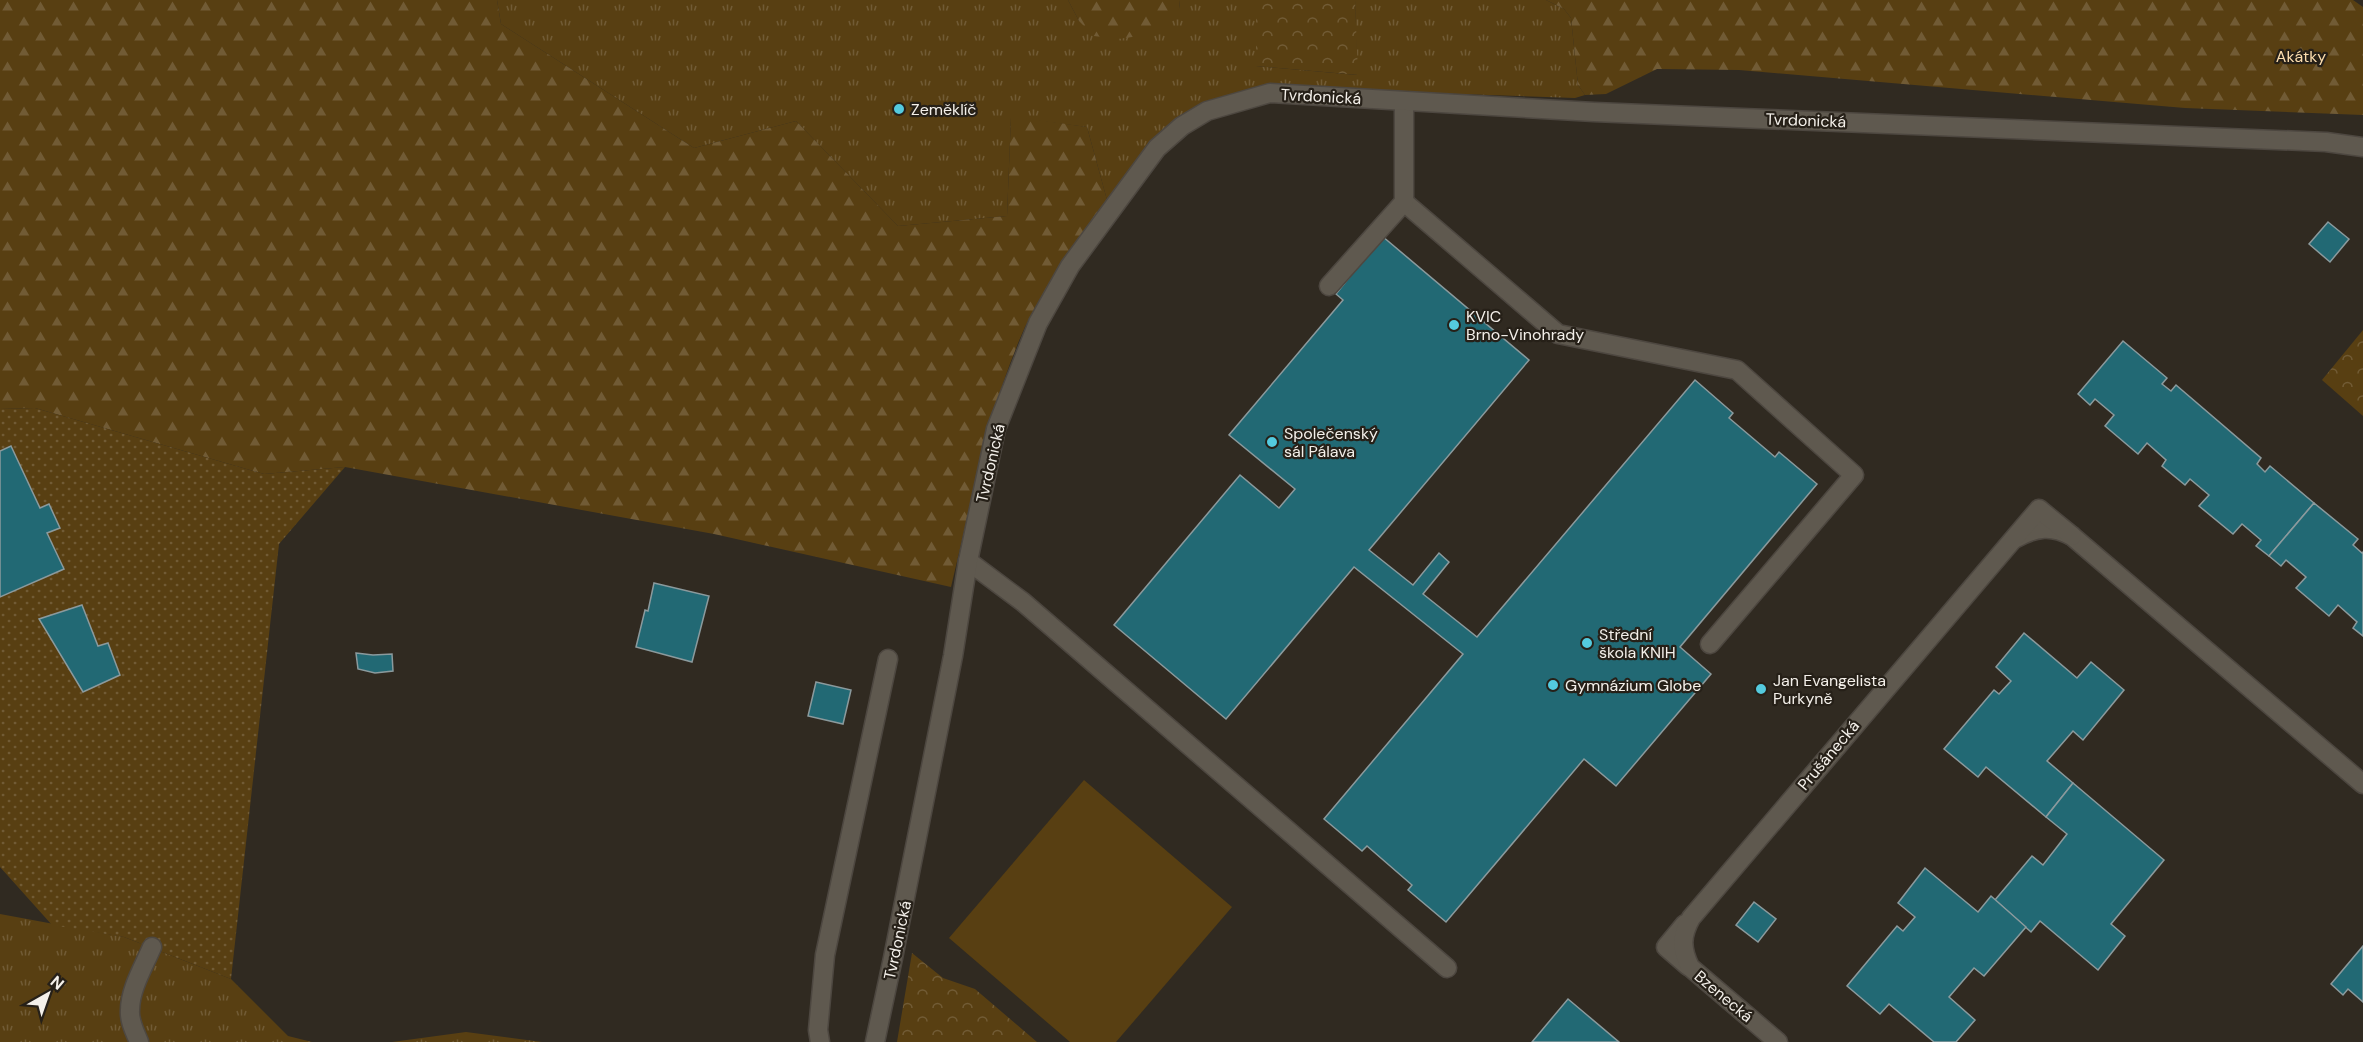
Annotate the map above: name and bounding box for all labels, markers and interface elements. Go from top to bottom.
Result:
park label: Akátky [2276,46,2326,67]
street label: Tvrdonická [1280,84,1362,109]
place label: Zeměklíč [911,99,976,120]
marker: Zeměklíč [892,102,906,116]
street label: Tvrdonická [1765,109,1847,132]
place label: KVIC Brno-Vinohrady [1466,306,1584,345]
marker: KVIC Brno-Vinohrady [1447,318,1461,332]
street label: Tvrdonická [971,422,1010,505]
place label: Společenský sál Pálava [1284,423,1378,462]
marker: Společenský sál Pálava [1265,435,1279,449]
place label: Střední škola KNIH [1599,624,1676,663]
marker: Střední škola KNIH [1580,636,1594,650]
place label: Jan Evangelista Purkyně [1773,670,1886,709]
place label: Gymnázium Globe [1565,675,1701,696]
marker: Gymnázium Globe [1546,678,1560,692]
marker: Jan Evangelista Purkyně [1754,682,1768,696]
street label: Prušánecká [1793,716,1864,795]
street label: Tvrdonická [879,899,916,982]
north arrow [18,964,78,1024]
street label: Bzenecká [1690,966,1757,1027]
text: N [46,971,69,995]

